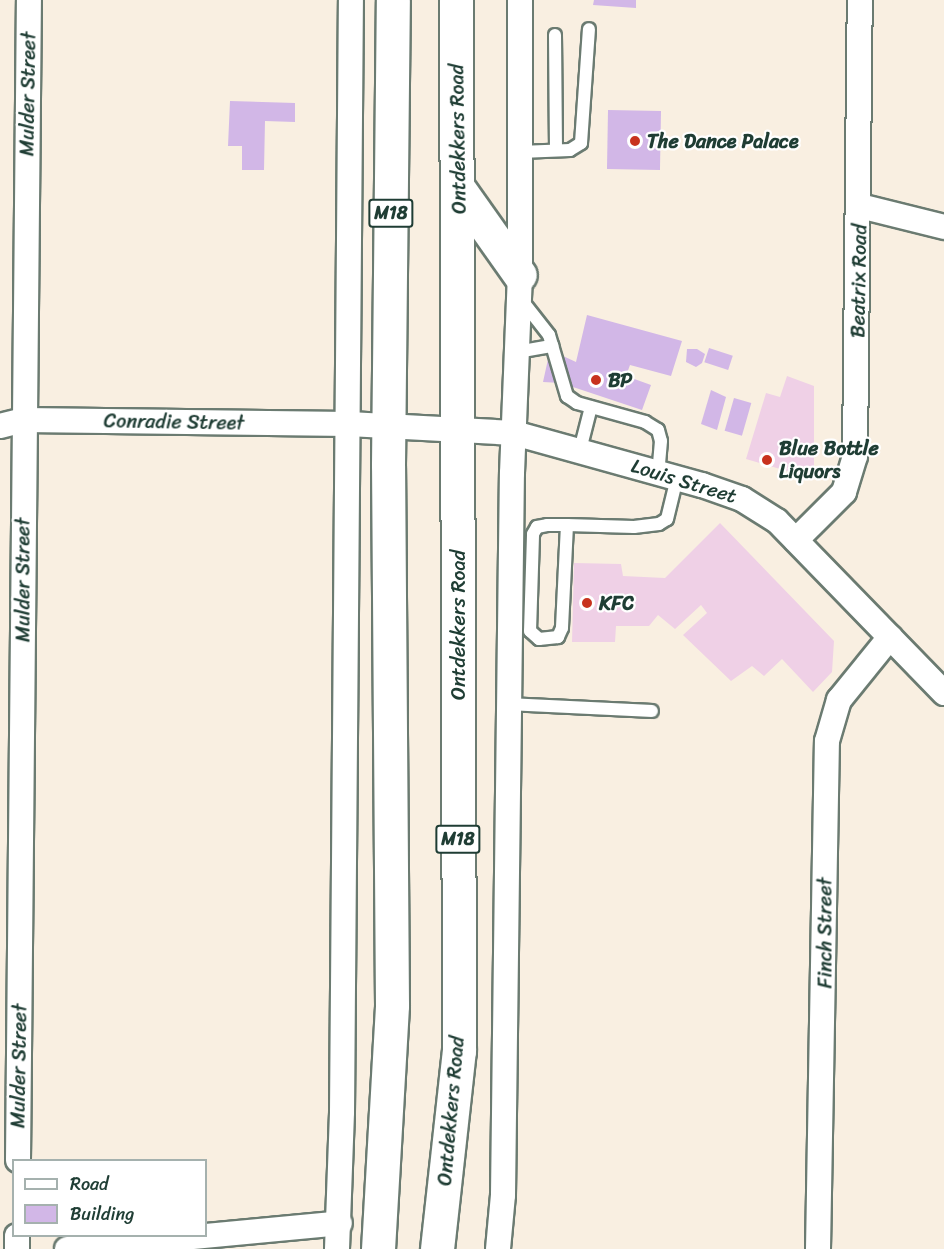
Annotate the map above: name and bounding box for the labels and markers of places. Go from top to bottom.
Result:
place label: The Dance Palace [647,129,800,153]
marker: The Dance Palace [628,134,642,148]
place label: BP [608,368,632,392]
marker: BP [589,373,603,387]
place label: Blue Bottle Liquors [779,436,879,483]
marker: Blue Bottle Liquors [760,453,774,467]
place label: KFC [599,591,634,615]
marker: KFC [580,596,594,610]

